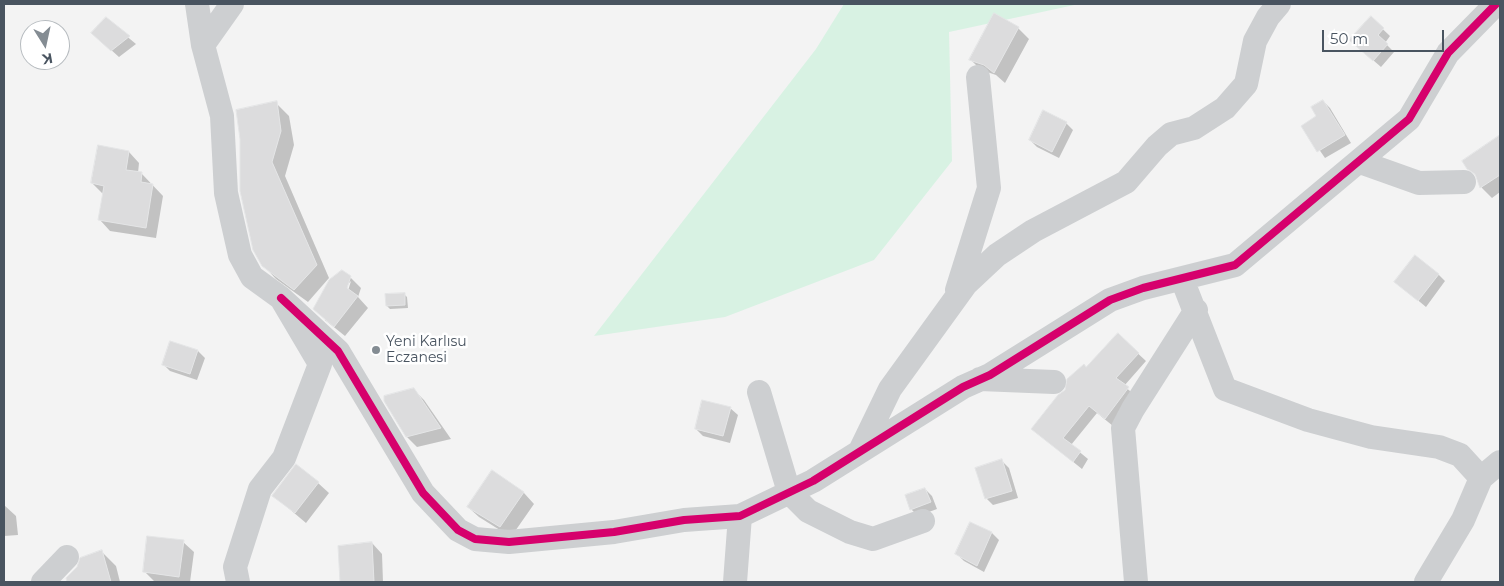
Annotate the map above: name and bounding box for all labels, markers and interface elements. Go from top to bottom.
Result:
north arrow [20,20,70,70]
scale bar [1324,20,1446,52]
text: 50 m [1330,29,1368,48]
text: K [41,49,54,69]
place label: Yeni Karlısu Eczanesi [386,334,467,367]
marker: Yeni Karlısu Eczanesi [370,344,382,356]

